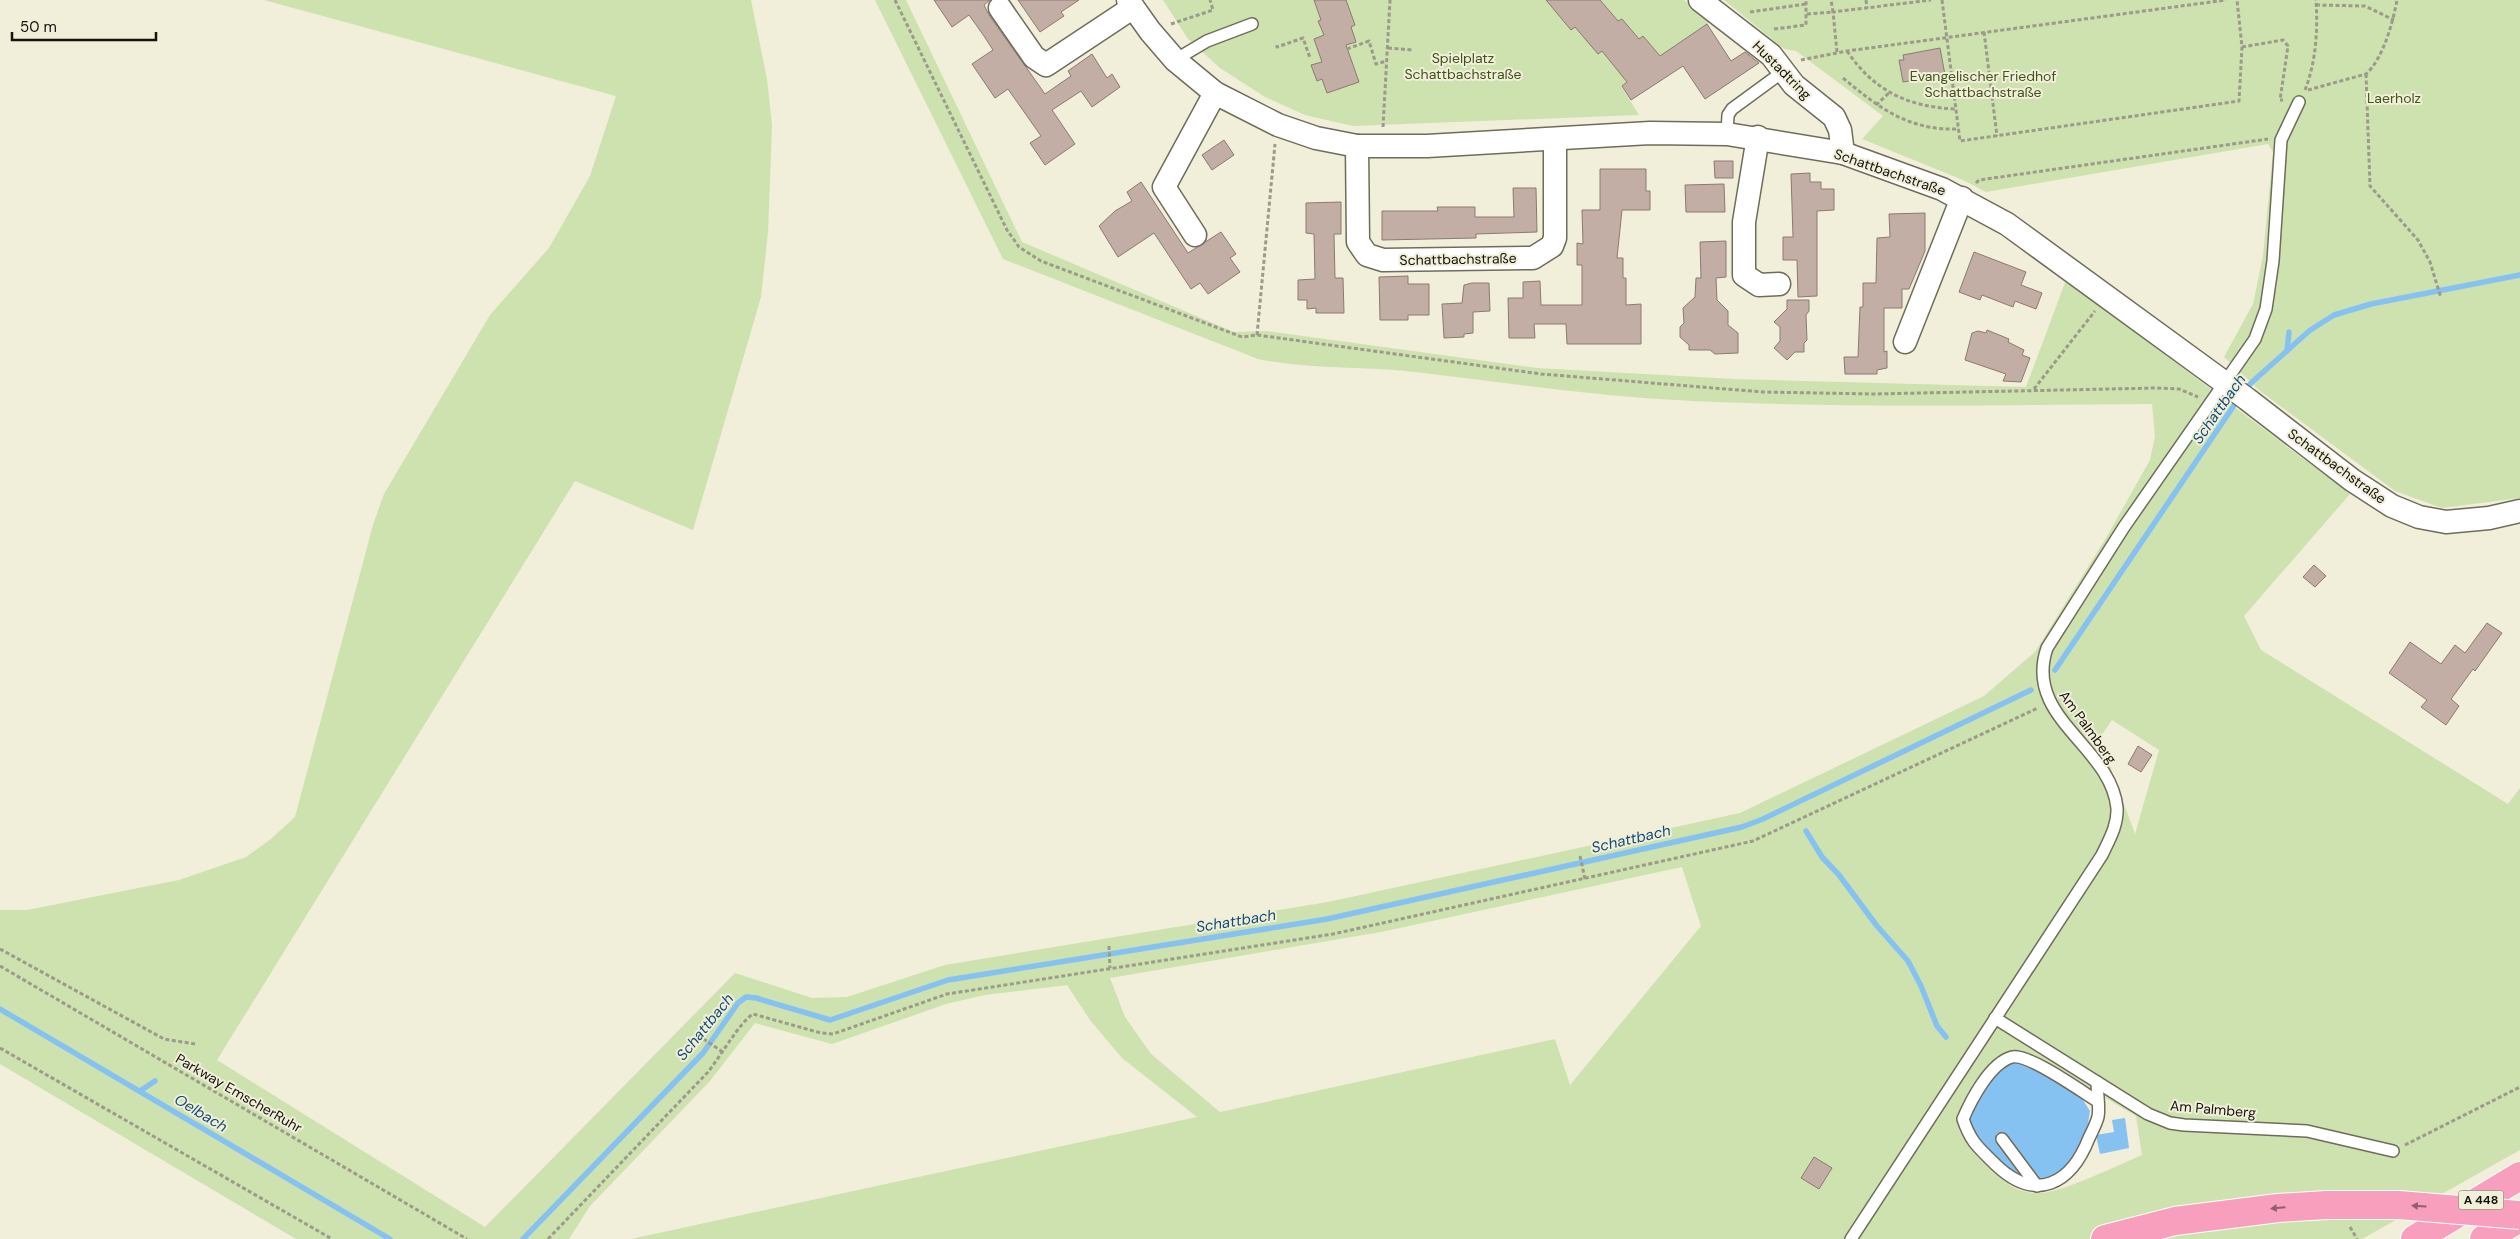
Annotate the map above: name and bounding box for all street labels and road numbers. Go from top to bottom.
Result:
street label: Hustadtring [1749,37,1815,103]
street label: Schattbachstraße [1832,144,1948,200]
street label: Schattbachstraße [1399,249,1517,269]
street label: Schattbachstraße [2284,424,2390,508]
street label: Am Palmberg [2055,687,2121,767]
street label: Parkway EmscherRuhr [173,1049,305,1137]
street label: Am Palmberg [2169,1096,2257,1122]
road number: A 448 [2458,1190,2504,1210]

